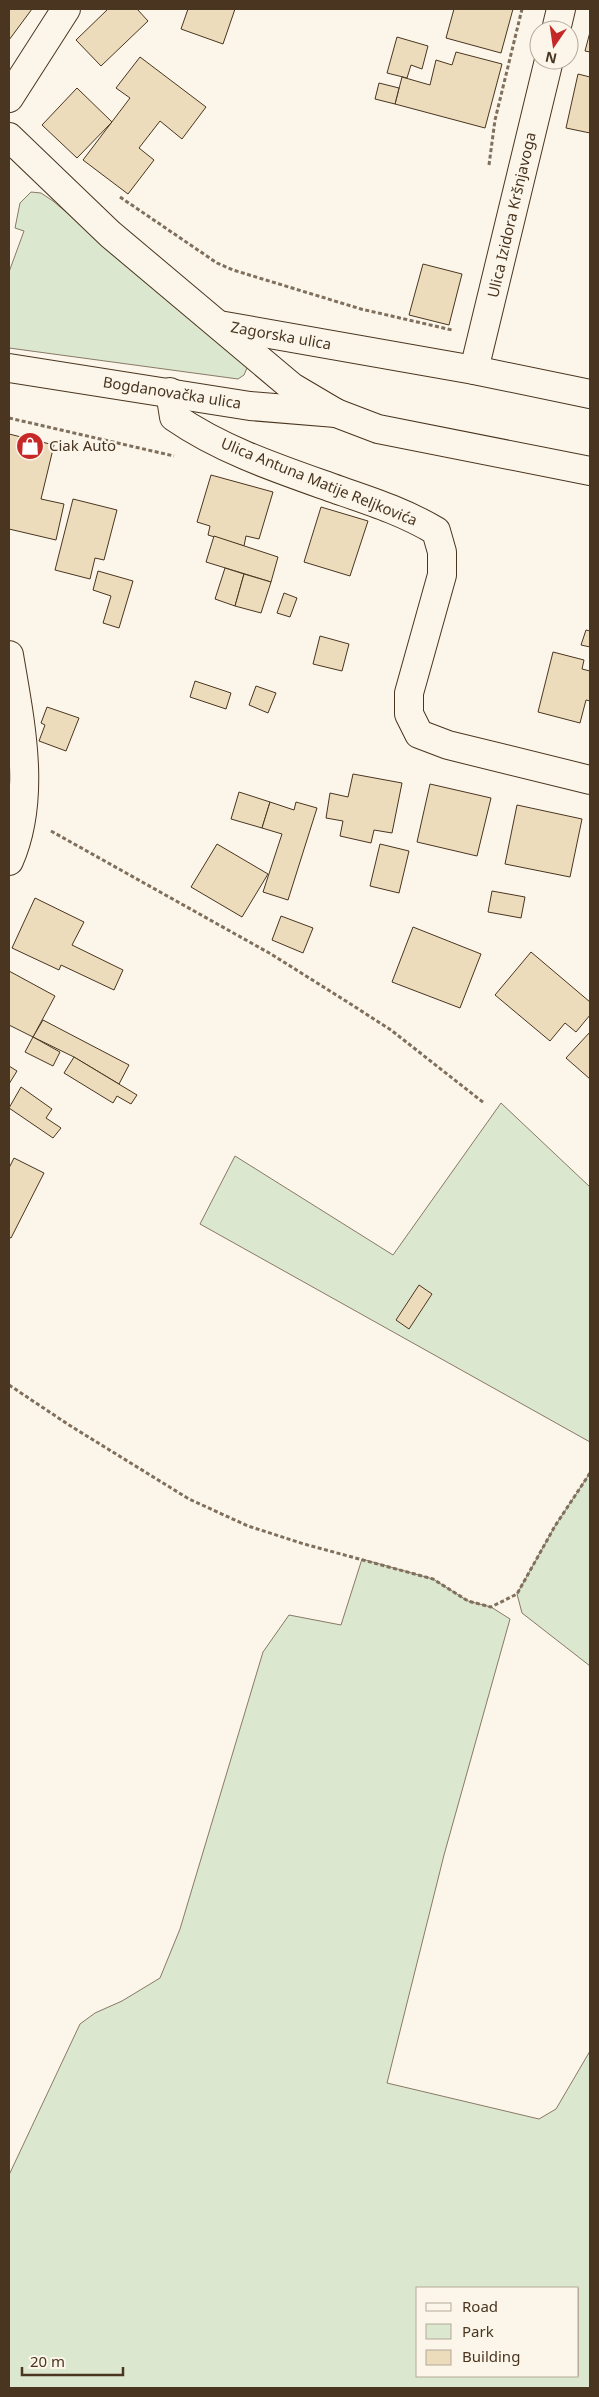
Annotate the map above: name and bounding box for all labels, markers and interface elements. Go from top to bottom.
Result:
north arrow [529,20,579,70]
text: N [543,48,559,69]
street label: Ulica Izidora Kršnjavoga [482,130,540,300]
street label: Zagorska ulica [229,316,333,354]
street label: Bogdanovačka ulica [101,371,243,413]
shop icon: Ciak Auto [15,431,45,461]
street label: Ulica Antuna Matije Reljkovića [218,432,421,530]
place label: Ciak Auto [49,435,116,455]
legend [416,2287,579,2377]
text: Road [462,2296,498,2316]
text: Park [462,2321,494,2341]
scale bar [22,2344,124,2376]
text: Building [462,2346,520,2366]
text: 20 m [30,2351,65,2371]

